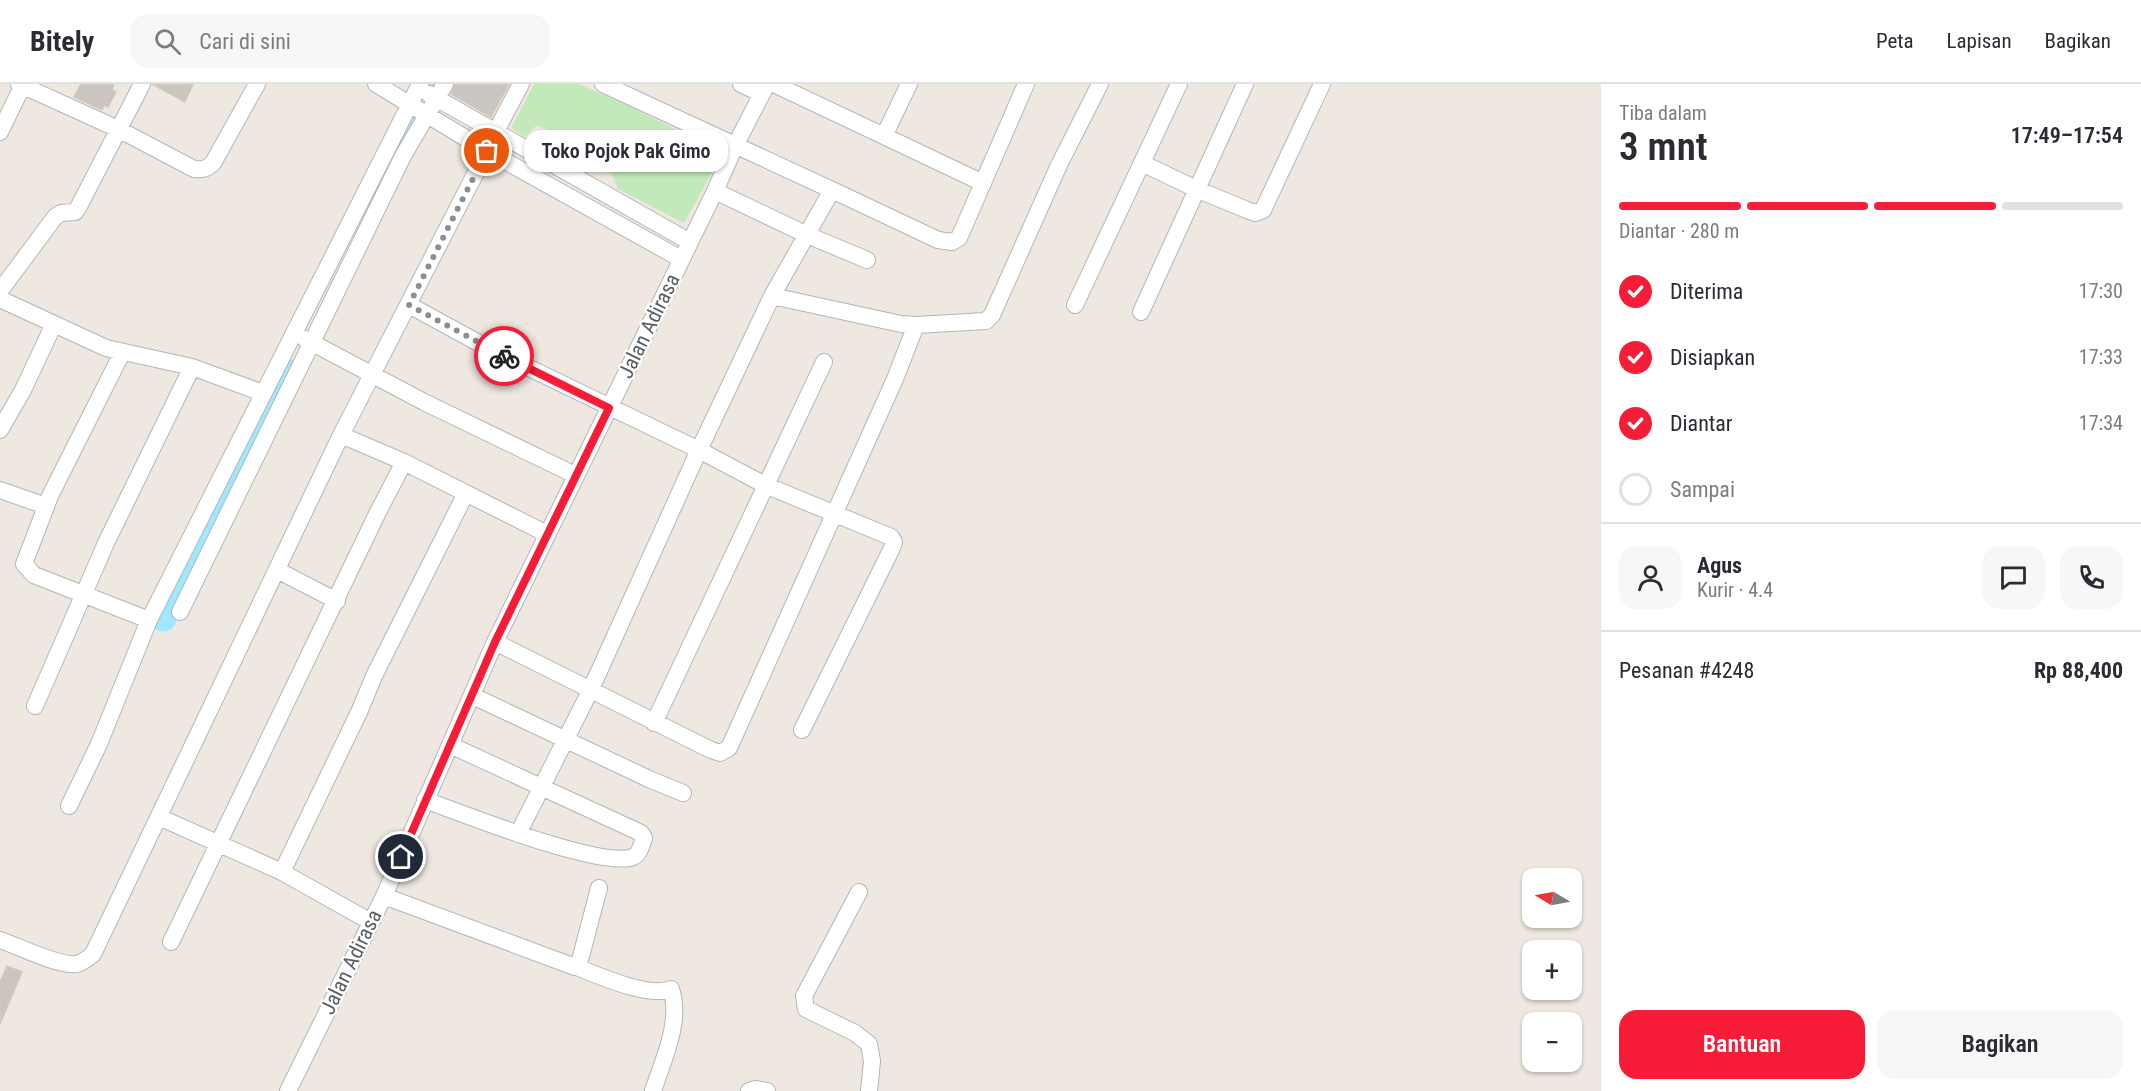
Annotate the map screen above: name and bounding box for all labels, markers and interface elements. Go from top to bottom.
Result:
search box [130,14,550,68]
text: Bitely [30,25,94,58]
icon: search [151,25,184,58]
text: Cari di sini [199,29,291,54]
text: Peta [1876,29,1914,53]
text: Lapisan [1947,29,2012,53]
text: Bagikan [2045,29,2111,53]
text: Tiba dalam [1619,101,1707,125]
text: 17:49–17:54 [2011,123,2123,148]
text: 3 mnt [1619,124,1708,170]
pin [461,125,512,176]
callout: Toko Pojok Pak Gimo [523,130,727,172]
icon: bag [470,134,503,167]
text: Toko Pojok Pak Gimo [541,139,711,163]
text: Diantar · 280 m [1619,219,1739,243]
street label: Jalan Adirasa [613,270,685,382]
icon: check [1619,275,1652,308]
text: Diterima [1670,279,1743,304]
text: 17:30 [2079,279,2123,303]
courier [474,326,534,386]
icon: bike [488,340,521,373]
icon: check [1619,341,1652,374]
text: Disiapkan [1670,345,1755,370]
text: 17:33 [2079,345,2123,369]
icon: check [1619,407,1652,440]
text: Diantar [1670,411,1733,436]
text: 17:34 [2079,411,2123,435]
text: Sampai [1670,477,1735,502]
button: person [1619,546,1682,609]
button: chat [1982,546,2045,609]
button: phone [2060,546,2123,609]
text: Agus [1697,553,1742,578]
text: Kurir · 4.4 [1697,578,1773,602]
text: Pesanan #4248 [1619,658,1754,683]
text: Rp 88,400 [2034,658,2123,683]
pin [375,831,426,882]
icon: home [384,840,417,873]
north arrow [1522,868,1582,928]
map controls [1522,868,1582,1072]
street label: Jalan Adirasa [315,906,387,1018]
button: + [1522,940,1582,1000]
button: Bantuan [1619,1010,1865,1079]
button: Bagikan [1877,1010,2123,1079]
button: − [1522,1012,1582,1072]

